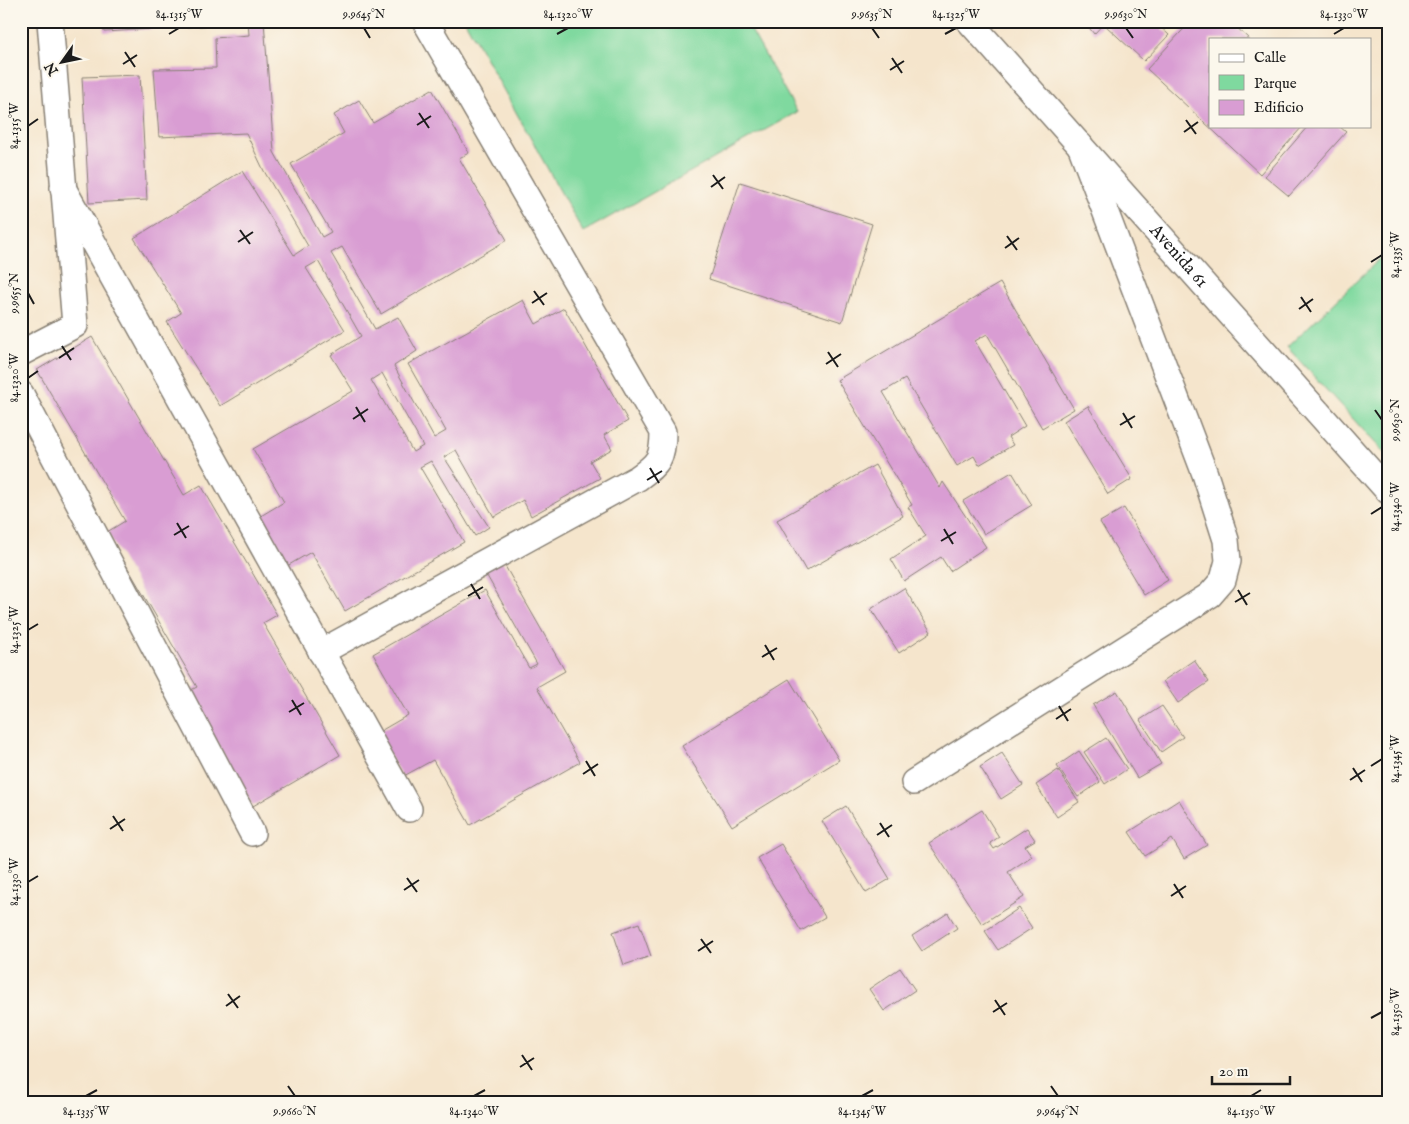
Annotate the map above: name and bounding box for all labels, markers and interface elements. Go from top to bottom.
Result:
text: 84.1315°W [156,7,203,22]
text: 9.9645°N [342,7,386,22]
text: 84.1320°W [543,7,593,22]
text: 9.9635°N [850,7,893,22]
text: 84.1325°W [932,7,980,22]
text: 9.9630°N [1104,7,1148,22]
text: 84.1330°W [1320,7,1369,22]
north arrow [38,38,88,88]
legend [1209,38,1372,128]
text: Calle [1254,48,1286,67]
text: N [41,59,63,79]
text: Parque [1254,74,1297,93]
text: Edificio [1254,98,1304,117]
text: 84.1315°W [7,102,22,149]
street label: Avenida 61 [1143,219,1213,293]
text: 84.1335°W [1388,231,1403,278]
text: 9.9655°N [7,272,22,315]
text: 84.1320°W [7,353,22,403]
text: 9.9630°N [1388,398,1403,442]
text: 84.1340°W [1388,482,1403,532]
text: 84.1325°W [7,606,22,654]
text: 84.1345°W [1388,735,1403,783]
text: 84.1330°W [7,857,22,906]
text: 84.1350°W [1388,988,1403,1036]
scale bar [1212,1054,1289,1086]
text: 20 m [1219,1062,1249,1081]
text: 84.1335°W [63,1104,110,1119]
text: 9.9660°N [272,1104,317,1119]
text: 84.1340°W [449,1104,499,1119]
text: 84.1345°W [838,1104,886,1119]
text: 9.9645°N [1036,1104,1080,1119]
text: 84.1350°W [1227,1104,1275,1119]

